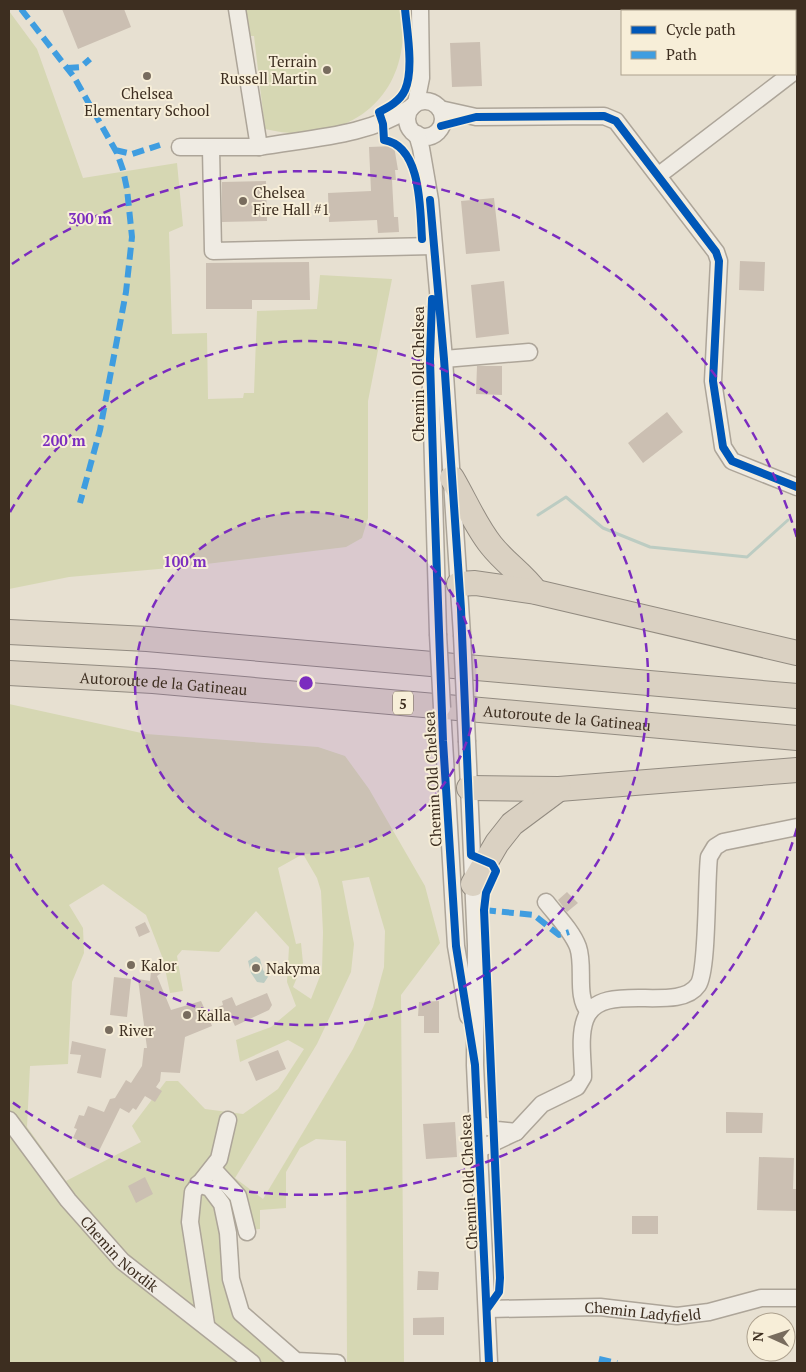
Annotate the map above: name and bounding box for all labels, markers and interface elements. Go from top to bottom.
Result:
legend [621,10,796,75]
text: Cycle path [666,19,736,39]
text: Path [666,44,697,64]
place label: Terrain Russell Martin [220,51,317,88]
marker: Terrain Russell Martin [321,64,333,76]
marker: Chelsea Elementary School [141,70,153,82]
place label: Chelsea Elementary School [84,83,210,120]
place label: Chelsea Fire Hall #1 [253,182,330,219]
marker: Chelsea Fire Hall #1 [237,195,249,207]
text: 300 m [68,208,112,228]
street label: Chemin Old Chelsea [408,306,428,442]
text: 200 m [42,430,86,450]
text: 100 m [163,551,207,571]
street label: Autoroute de la Gatineau [79,667,249,699]
centre of rings [297,674,315,692]
road number: 5 [393,691,413,714]
street label: Autoroute de la Gatineau [483,700,652,735]
street label: Chemin Old Chelsea [418,710,446,847]
place label: Kalor [141,955,177,975]
place label: Nakyma [266,958,321,978]
marker: Kalor [125,959,137,971]
marker: Nakyma [250,962,262,974]
place label: Kalla [197,1005,231,1025]
marker: Kalla [181,1009,193,1021]
place label: River [119,1020,154,1040]
marker: River [103,1024,115,1036]
street label: Chemin Old Chelsea [454,1113,482,1250]
street label: Chemin Nordik [76,1211,163,1296]
street label: Chemin Ladyfield [584,1297,702,1326]
north arrow [746,1312,796,1362]
text: N [748,1330,767,1342]

